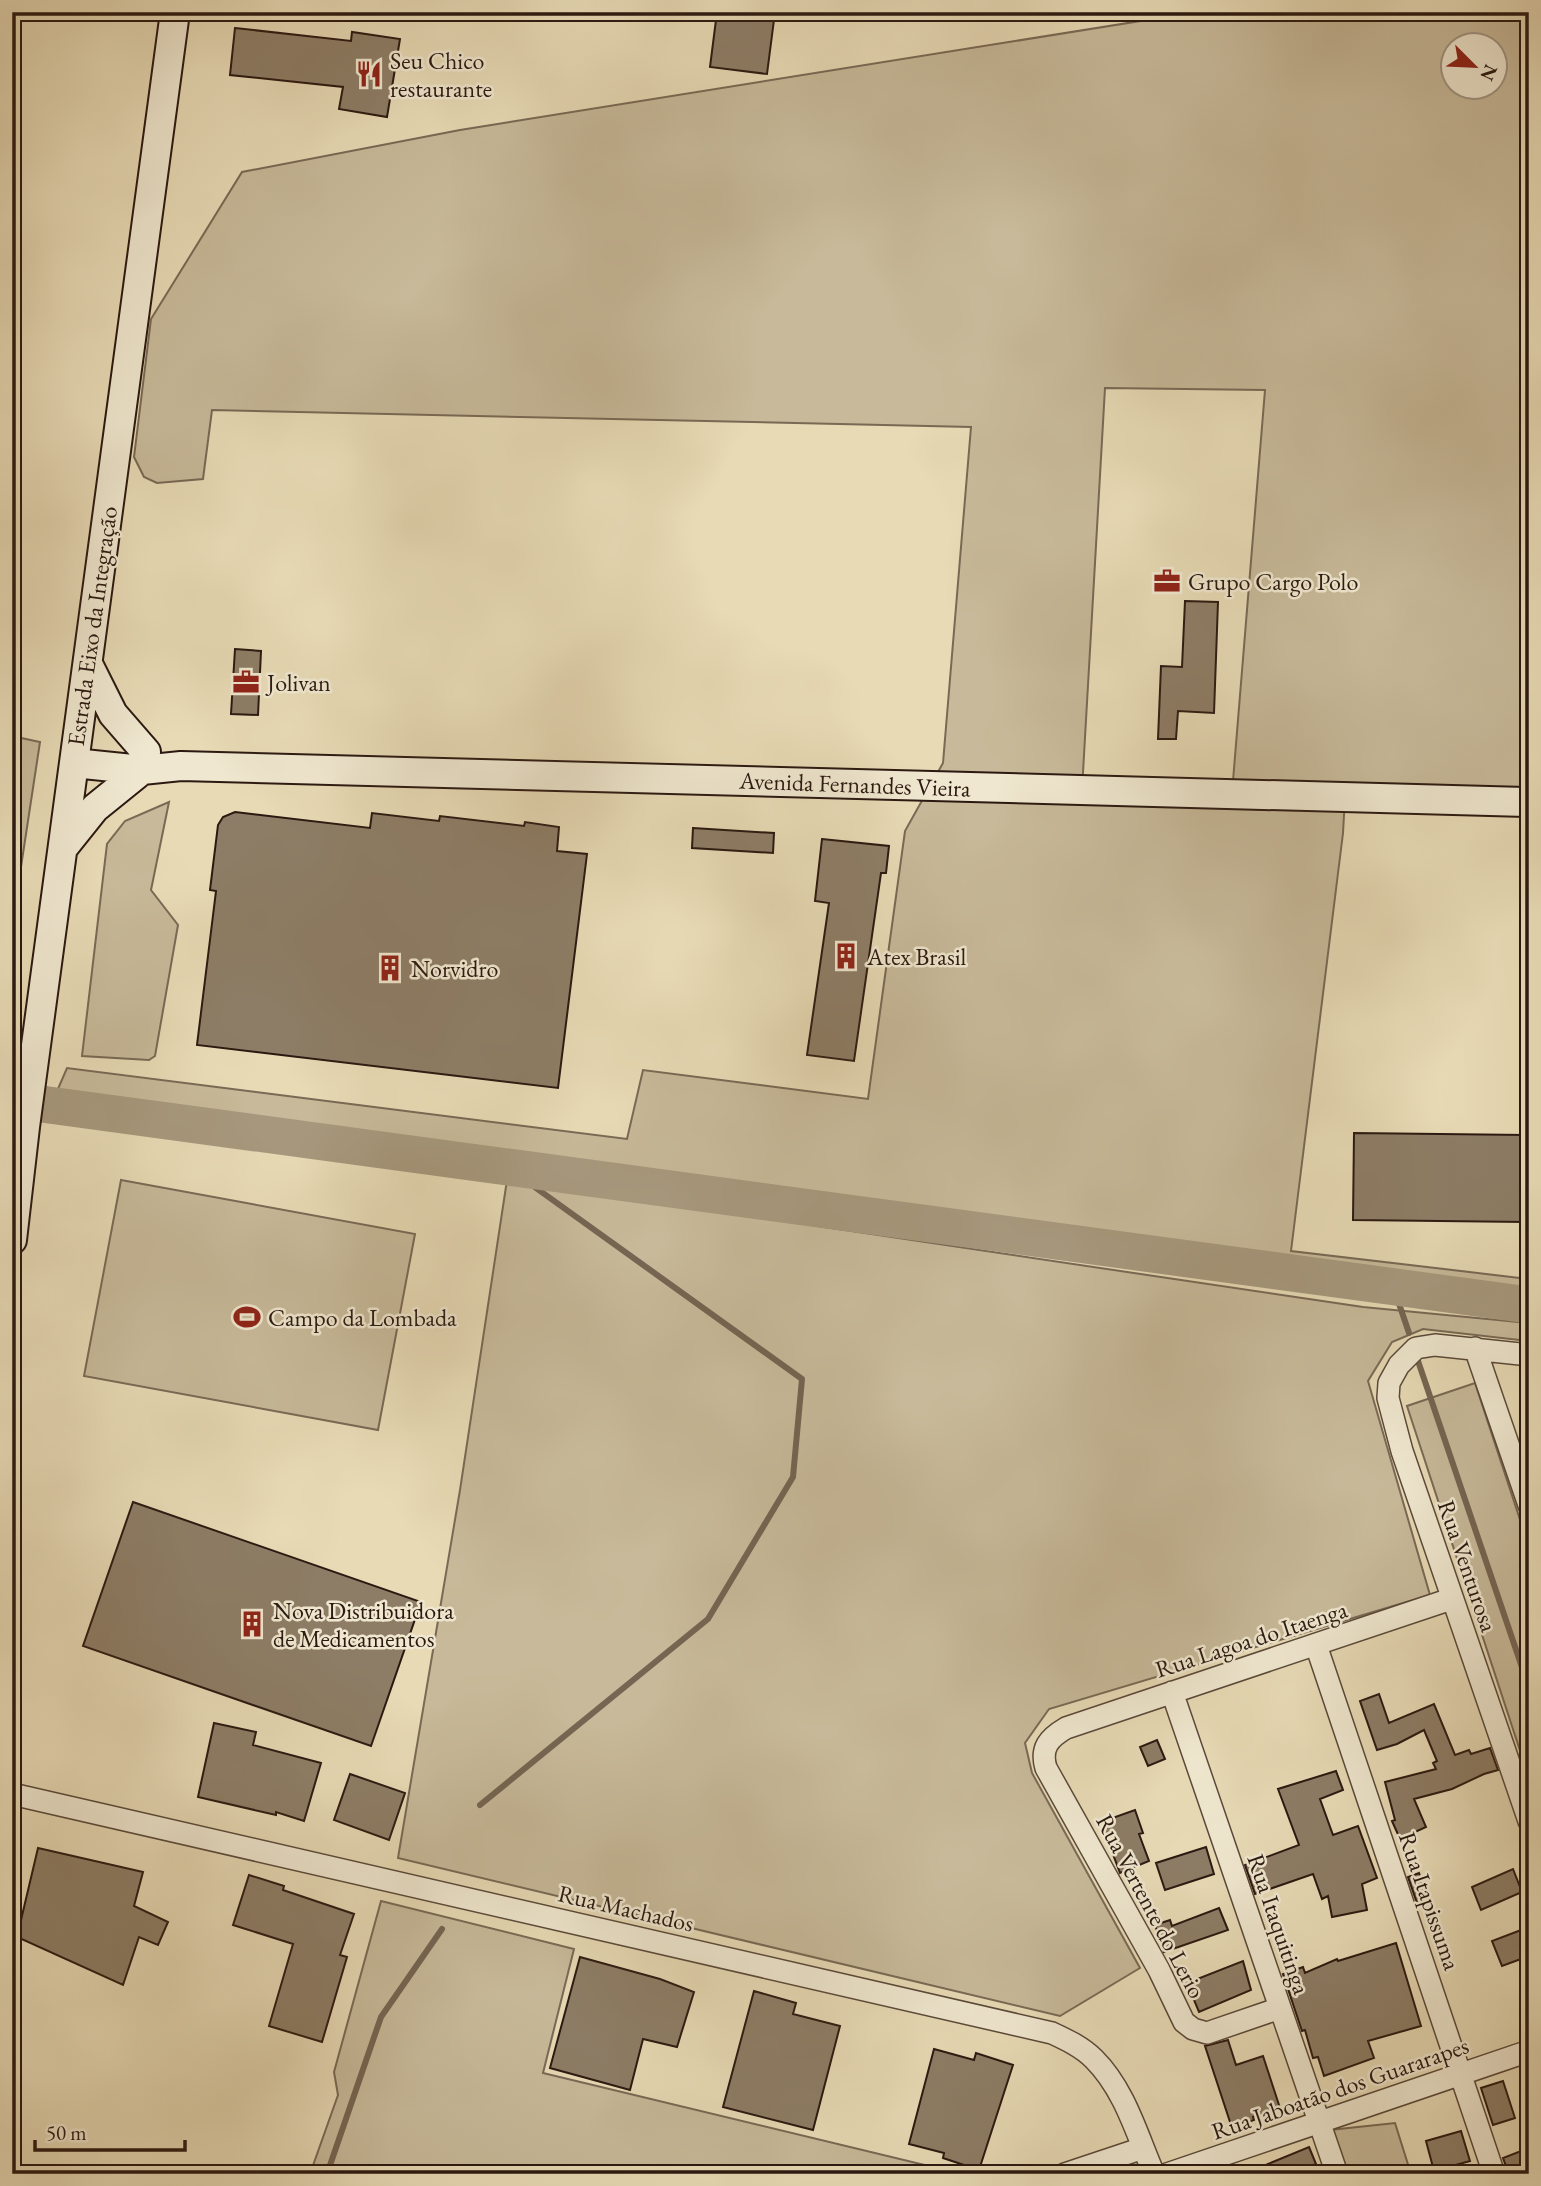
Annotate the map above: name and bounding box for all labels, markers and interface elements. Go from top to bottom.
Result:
north arrow [1440,32,1510,102]
place label: Seu Chico restaurante [390,45,492,104]
restaurant icon: Seu Chico restaurante [354,59,384,89]
text: N [1474,61,1504,85]
street label: Estrada Eixo da Integração [60,504,124,748]
office icon: Grupo Cargo Polo [1152,566,1182,596]
place label: Grupo Cargo Polo [1188,566,1358,597]
office icon: Jolivan [231,667,261,697]
place label: Jolivan [265,667,331,698]
street label: Avenida Fernandes Vieira [738,764,972,804]
building icon: Atex Brasil [831,941,861,971]
place label: Atex Brasil [866,941,967,972]
building icon: Norvidro [375,953,405,983]
place label: Norvidro [411,953,498,984]
sports icon: Campo da Lombada [232,1302,262,1332]
place label: Campo da Lombada [268,1302,457,1333]
street label: Rua Venturosa [1431,1496,1505,1636]
street label: Rua Lagoa do Itaenga [1151,1593,1351,1685]
place label: Nova Distribuidora de Medicamentos [273,1595,454,1654]
building icon: Nova Distribuidora de Medicamentos [237,1609,267,1639]
street label: Rua Vertente do Lerio [1089,1808,1213,2004]
street label: Rua Itapissuma [1392,1828,1468,1975]
street label: Rua Itaquitinga [1240,1850,1318,1999]
street label: Rua Machados [555,1877,697,1939]
street label: Rua Jaboatão dos Guararapes [1207,2029,1473,2147]
scale bar [35,2109,186,2153]
text: 50 m [46,2119,87,2146]

